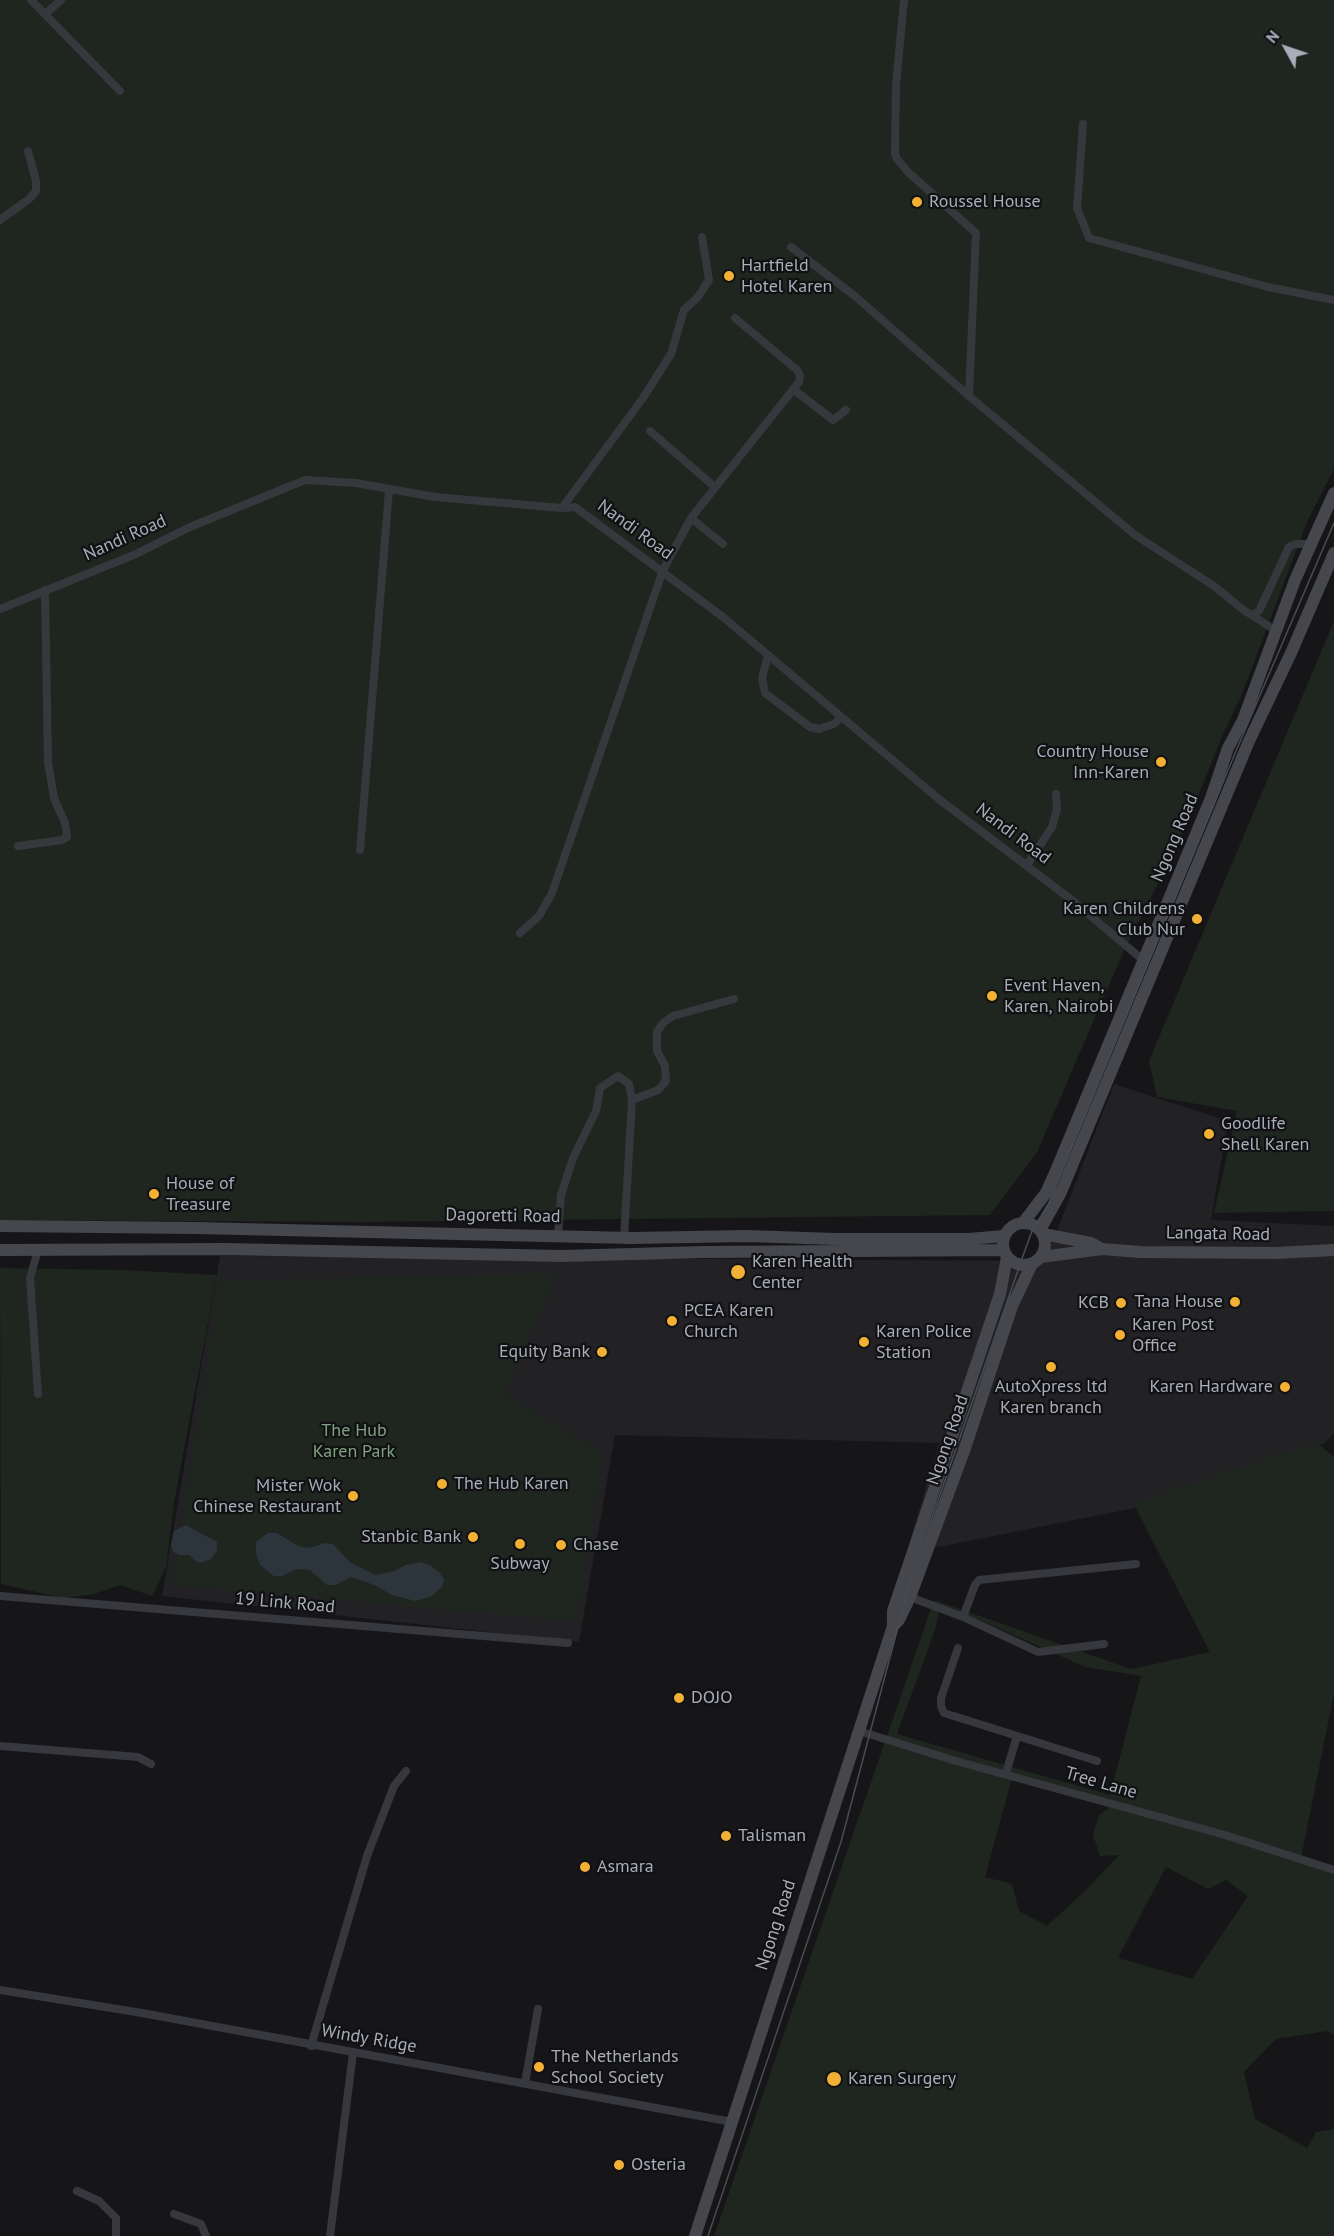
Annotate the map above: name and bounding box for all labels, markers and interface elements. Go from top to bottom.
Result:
north arrow [1256,18,1316,78]
text: N [1261,26,1283,47]
place label: Roussel House [929,191,1041,213]
marker: Roussel House [910,195,924,209]
place label: Hartfield Hotel Karen [741,255,832,298]
marker: Hartfield Hotel Karen [722,269,736,283]
street label: Nandi Road [593,495,677,565]
street label: Nandi Road [80,510,170,566]
place label: Country House Inn-Karen [1037,741,1149,783]
marker: Country House Inn-Karen [1154,755,1168,769]
street label: Ngong Road [1147,791,1203,885]
street label: Nandi Road [971,799,1055,869]
place label: Karen Childrens Club Nur [1063,898,1185,940]
marker: Karen Childrens Club Nur [1190,912,1204,926]
place label: Event Haven, Karen, Nairobi [1004,975,1114,1018]
marker: Event Haven, Karen, Nairobi [985,989,999,1003]
place label: Goodlife Shell Karen [1221,1113,1309,1156]
marker: Goodlife Shell Karen [1202,1127,1216,1141]
place label: House of Treasure [166,1173,234,1216]
marker: House of Treasure [147,1187,161,1201]
street label: Dagoretti Road [445,1204,561,1228]
street label: Langata Road [1166,1222,1270,1246]
place label: Karen Health Center [752,1251,853,1294]
marker: Karen Health Center [729,1263,747,1281]
place label: Tana House [1134,1291,1223,1313]
place label: KCB [1078,1292,1109,1314]
marker: Tana House [1228,1295,1242,1309]
marker: KCB [1114,1296,1128,1310]
place label: PCEA Karen Church [684,1300,774,1342]
marker: PCEA Karen Church [665,1314,679,1328]
place label: Karen Post Office [1132,1314,1214,1356]
place label: Karen Police Station [876,1321,971,1364]
marker: Karen Post Office [1113,1328,1127,1342]
marker: Karen Police Station [857,1335,871,1349]
place label: Equity Bank [499,1341,590,1363]
marker: Equity Bank [595,1345,609,1359]
marker: AutoXpress ltd Karen branch [1044,1360,1058,1374]
place label: AutoXpress ltd Karen branch [995,1376,1107,1418]
place label: Karen Hardware [1149,1376,1273,1398]
marker: Karen Hardware [1278,1380,1292,1394]
street label: Ngong Road [923,1392,973,1488]
park label: The Hub Karen Park [313,1420,395,1462]
place label: The Hub Karen [454,1473,569,1495]
place label: Mister Wok Chinese Restaurant [193,1475,341,1518]
marker: The Hub Karen [435,1477,449,1491]
marker: Mister Wok Chinese Restaurant [346,1489,360,1503]
place label: Stanbic Bank [361,1526,461,1548]
marker: Stanbic Bank [466,1530,480,1544]
place label: Chase [573,1534,619,1556]
marker: Subway [513,1537,527,1551]
marker: Chase [554,1538,568,1552]
place label: Subway [490,1553,550,1575]
street label: 19 Link Road [234,1588,336,1618]
place label: DOJO [691,1687,733,1709]
marker: DOJO [672,1691,686,1705]
street label: Tree Lane [1062,1762,1140,1804]
place label: Talisman [738,1825,806,1847]
marker: Talisman [719,1829,733,1843]
place label: Asmara [597,1856,654,1878]
marker: Asmara [578,1860,592,1874]
street label: Ngong Road [751,1877,801,1973]
street label: Windy Ridge [320,2020,418,2058]
place label: The Netherlands School Society [551,2046,679,2088]
marker: The Netherlands School Society [532,2060,546,2074]
place label: Karen Surgery [848,2068,956,2090]
marker: Karen Surgery [825,2070,843,2088]
place label: Osteria [631,2154,686,2176]
marker: Osteria [612,2158,626,2172]

